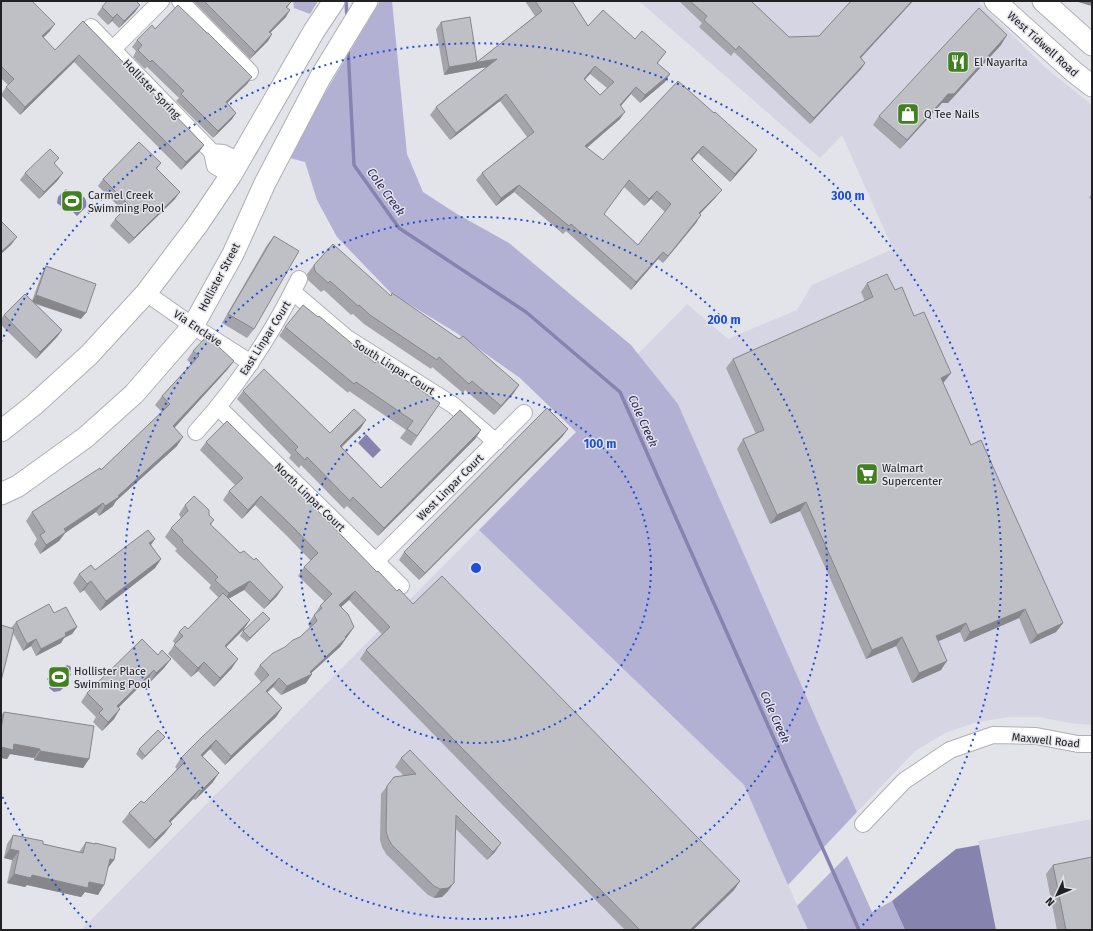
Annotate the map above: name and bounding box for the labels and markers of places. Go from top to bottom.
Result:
restaurant icon: El Nayarita [945,49,971,75]
place label: El Nayarita [974,56,1028,69]
shop icon: Q Tee Nails [895,101,921,127]
place label: Q Tee Nails [924,108,979,121]
sports icon: Carmel Creek Swimming Pool [59,188,85,214]
place label: Carmel Creek Swimming Pool [88,189,164,215]
supermarket icon: Walmart Supercenter [854,461,880,487]
place label: Walmart Supercenter [882,462,943,488]
centre of rings [469,561,483,575]
sports icon: Hollister Place Swimming Pool [46,664,72,690]
place label: Hollister Place Swimming Pool [74,665,150,691]

